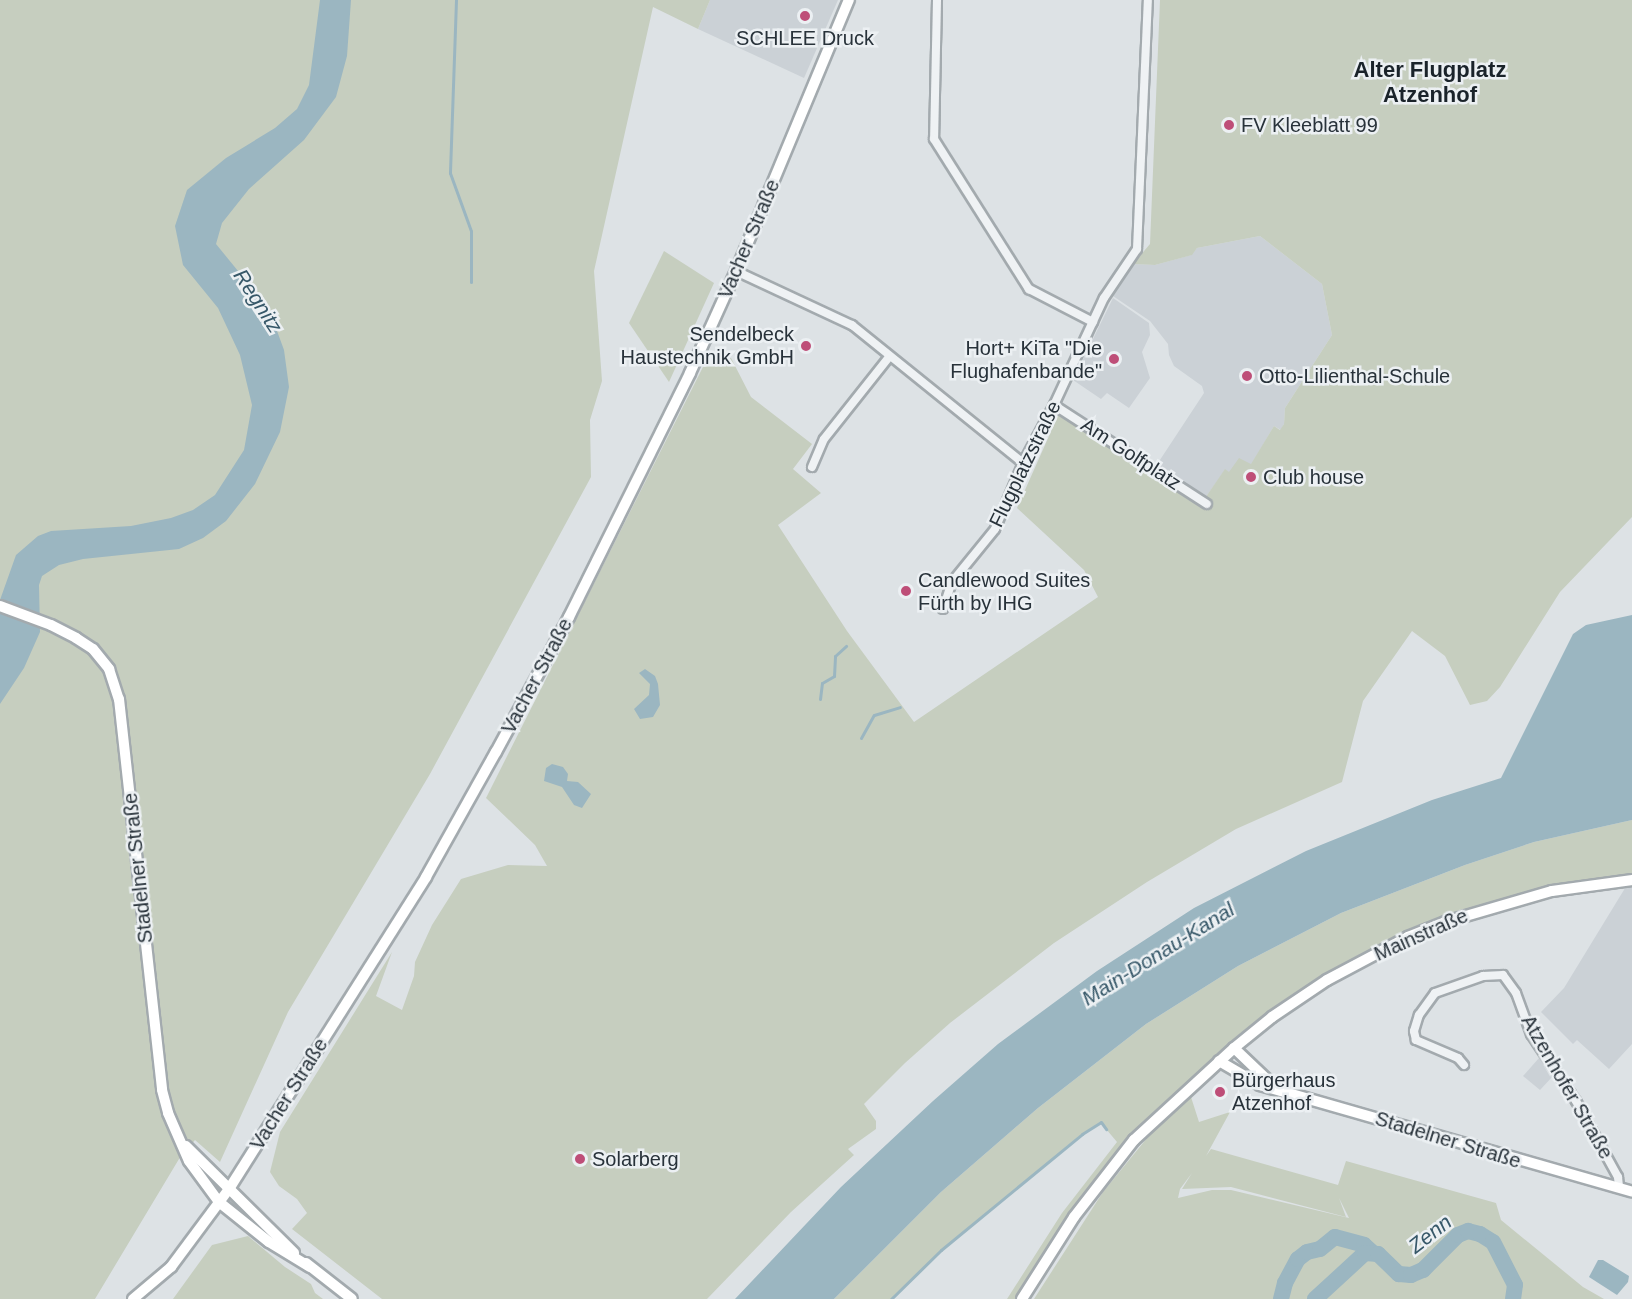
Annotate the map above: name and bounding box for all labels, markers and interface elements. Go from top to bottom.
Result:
marker: SCHLEE Druck [798,9,812,23]
place label: SCHLEE Druck [736,26,874,50]
district label: Alter Flugplatz Atzenhof [1354,56,1506,107]
place label: FV Kleeblatt 99 [1241,113,1378,137]
marker: FV Kleeblatt 99 [1222,118,1236,132]
street label: Vacher Straße [713,176,785,302]
water label: Regnitz [228,264,288,338]
place label: Sendelbeck Haustechnik GmbH [621,322,794,369]
place label: Hort+ KiTa "Die Flughafenbande" [950,336,1102,383]
marker: Sendelbeck Haustechnik GmbH [799,339,813,353]
marker: Hort+ KiTa "Die Flughafenbande" [1107,352,1121,366]
place label: Otto-Lilienthal-Schule [1259,364,1450,388]
marker: Otto-Lilienthal-Schule [1240,369,1254,383]
street label: Flugplatzstraße [984,397,1066,531]
street label: Am Golfplatz [1076,413,1186,495]
place label: Club house [1263,465,1364,489]
marker: Club house [1244,470,1258,484]
place label: Candlewood Suites Fürth by IHG [918,568,1090,615]
marker: Candlewood Suites Fürth by IHG [899,584,913,598]
street label: Vacher Straße [496,614,578,738]
street label: Stadelner Straße [118,792,158,944]
water label: Main-Donau-Kanal [1077,897,1239,1011]
street label: Mainstraße [1370,904,1472,966]
street label: Atzenhofer Straße [1516,1011,1618,1163]
street label: Vacher Straße [245,1034,333,1154]
place label: Bürgerhaus Atzenhof [1232,1068,1335,1115]
marker: Bürgerhaus Atzenhof [1213,1085,1227,1099]
street label: Stadelner Straße [1372,1106,1524,1174]
place label: Solarberg [592,1147,679,1171]
marker: Solarberg [573,1152,587,1166]
water label: Zenn [1403,1209,1457,1259]

